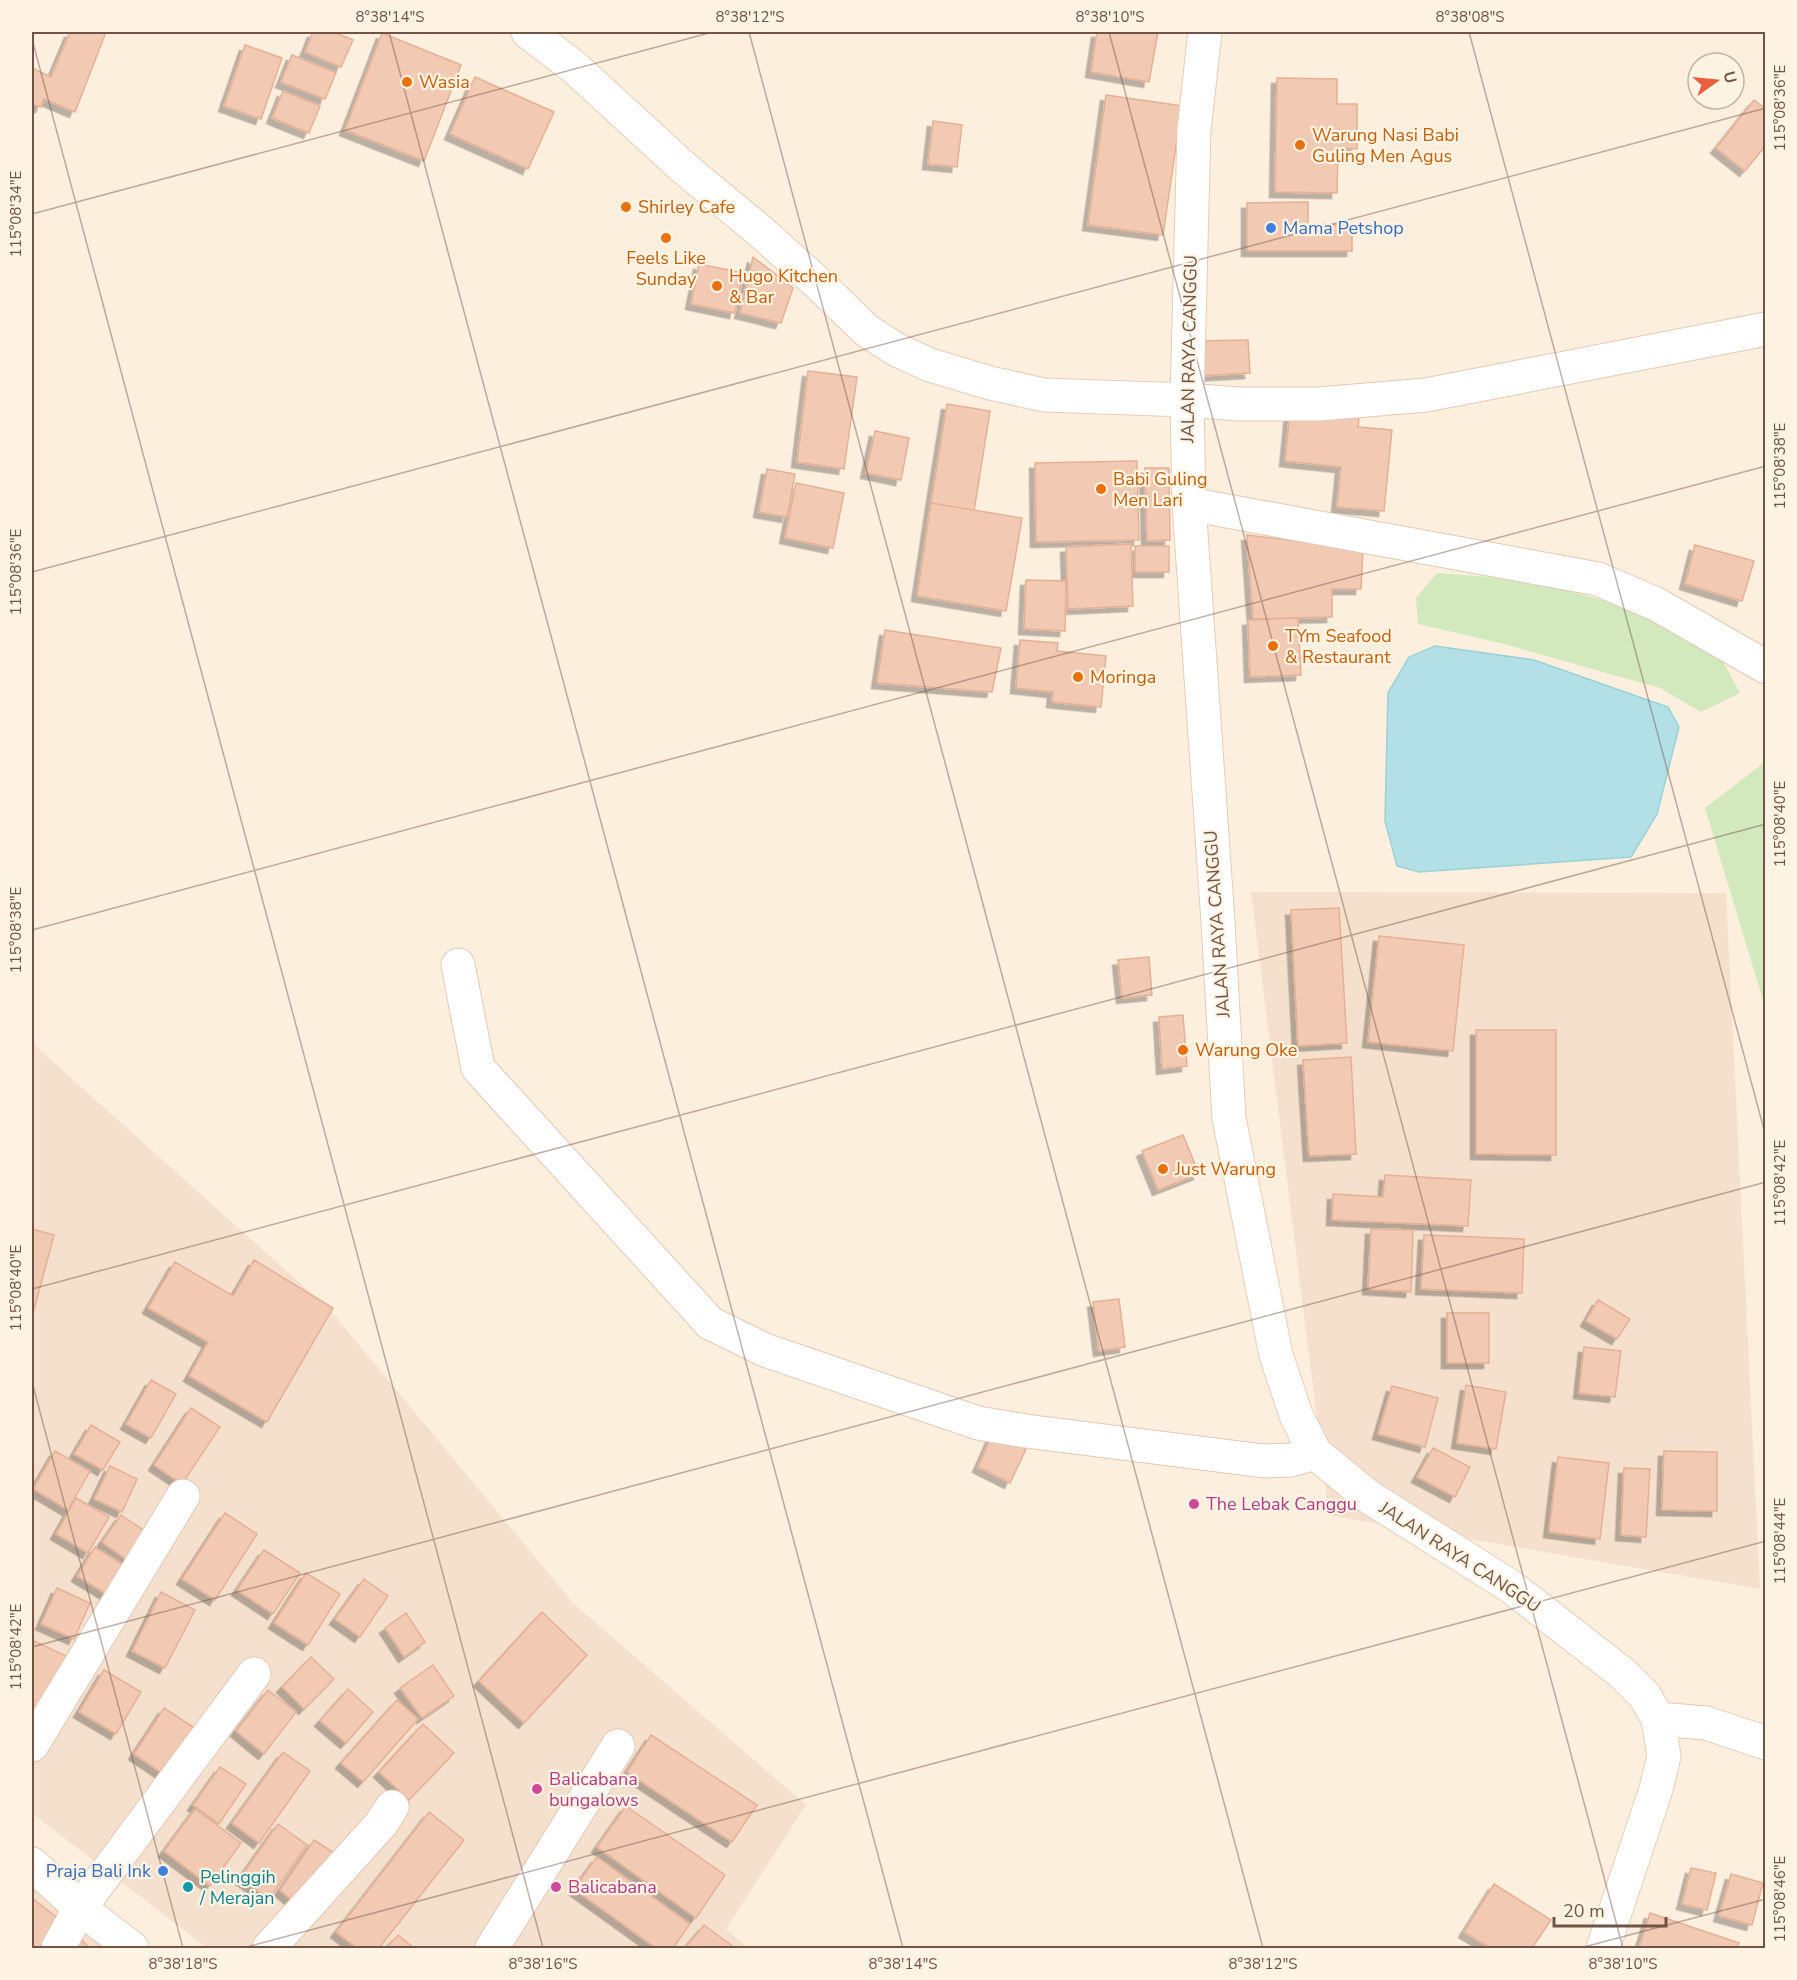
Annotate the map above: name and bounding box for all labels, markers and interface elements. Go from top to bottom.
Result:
text: 8°38'14"S [356,7,424,27]
text: 8°38'12"S [716,7,784,27]
text: 8°38'10"S [1076,7,1144,27]
text: 8°38'08"S [1436,7,1504,27]
north arrow [1686,51,1746,111]
text: 115°08'36"E [1770,65,1790,151]
text: U [1717,69,1742,86]
place label: Wasia [419,70,470,94]
marker: Wasia [400,75,414,89]
place label: Warung Nasi Babi Guling Men Agus [1312,123,1459,168]
marker: Warung Nasi Babi Guling Men Agus [1293,138,1307,152]
text: 115°08'34"E [6,171,26,257]
place label: Shirley Cafe [638,195,735,219]
marker: Shirley Cafe [619,200,633,214]
place label: Mama Petshop [1283,216,1404,240]
marker: Mama Petshop [1264,221,1278,235]
marker: Feels Like Sunday [659,231,673,245]
place label: Feels Like Sunday [626,246,706,291]
street label: JALAN RAYA CANGGU [1175,255,1203,444]
place label: Hugo Kitchen & Bar [729,264,838,309]
marker: Hugo Kitchen & Bar [710,279,724,293]
text: 115°08'38"E [1770,423,1790,509]
place label: Babi Guling Men Lari [1113,467,1207,512]
marker: Babi Guling Men Lari [1094,482,1108,496]
text: 115°08'36"E [6,529,26,615]
place label: TYm Seafood & Restaurant [1285,624,1392,669]
marker: TYm Seafood & Restaurant [1266,639,1280,653]
place label: Moringa [1090,665,1156,689]
marker: Moringa [1071,670,1085,684]
text: 115°08'40"E [1770,781,1790,867]
street label: JALAN RAYA CANGGU [1198,829,1236,1020]
text: 115°08'38"E [6,887,26,973]
place label: Warung Oke [1195,1038,1297,1062]
marker: Warung Oke [1176,1043,1190,1057]
text: 115°08'42"E [1770,1140,1790,1226]
place label: Just Warung [1174,1157,1276,1181]
marker: Just Warung [1156,1162,1170,1176]
text: 115°08'40"E [6,1245,26,1331]
place label: The Lebak Canggu [1206,1492,1357,1516]
street label: JALAN RAYA CANGGU [1374,1495,1545,1618]
marker: The Lebak Canggu [1187,1497,1201,1511]
text: 115°08'44"E [1770,1498,1790,1584]
text: 115°08'42"E [6,1604,26,1690]
place label: Balicabana bungalows [549,1767,639,1812]
marker: Balicabana bungalows [530,1782,544,1796]
text: 115°08'46"E [1770,1856,1790,1942]
place label: Praja Bali Ink [46,1859,152,1883]
marker: Praja Bali Ink [156,1864,170,1878]
place label: Pelinggih / Merajan [199,1865,276,1910]
place label: Balicabana [568,1875,657,1899]
marker: Pelinggih / Merajan [181,1880,195,1894]
marker: Balicabana [549,1880,563,1894]
scale bar [1554,1890,1666,1928]
text: 20 m [1563,1899,1605,1923]
text: 8°38'18"S [149,1954,217,1974]
text: 8°38'16"S [509,1954,577,1974]
text: 8°38'14"S [869,1954,937,1974]
text: 8°38'12"S [1229,1954,1297,1974]
text: 8°38'10"S [1589,1954,1657,1974]

